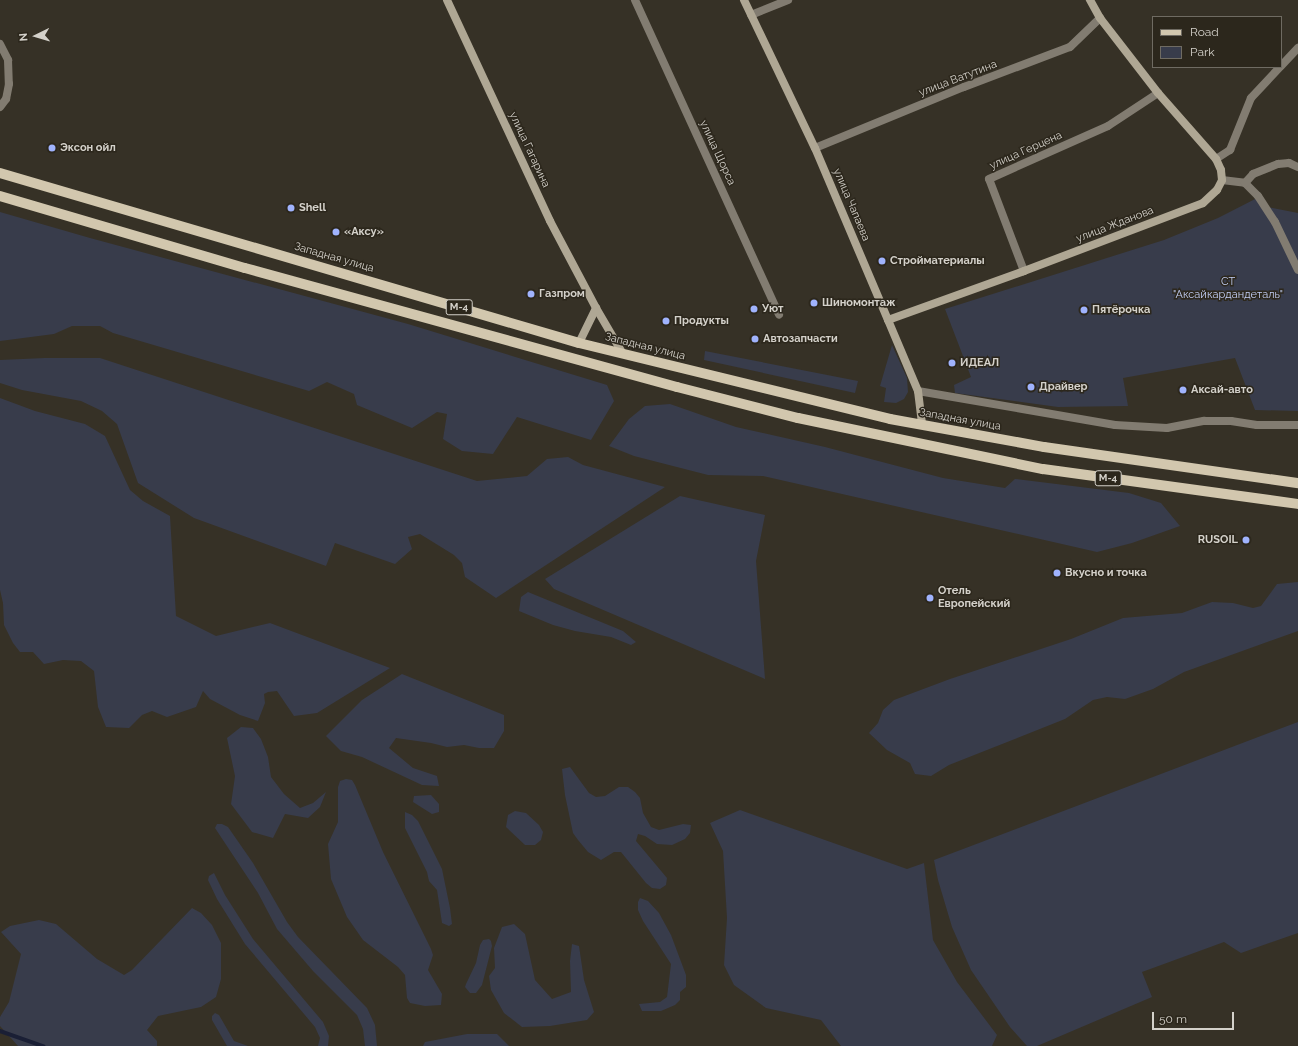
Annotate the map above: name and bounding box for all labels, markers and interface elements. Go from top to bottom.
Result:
north arrow [16,16,56,56]
legend [1152,16,1282,68]
text: Road [1190,25,1219,39]
text: N [17,32,30,42]
text: Park [1190,45,1215,59]
street label: улица Ватутина [917,58,999,100]
street label: улица Гагарина [506,110,552,190]
street label: улица Щорса [696,118,738,188]
street label: улица Герцена [988,129,1064,173]
place label: Эксон ойл [60,141,116,155]
marker: Эксон ойл [47,143,57,153]
street label: улица Чапаева [830,167,872,243]
place label: Shell [299,201,326,215]
marker: Shell [286,203,296,213]
street label: улица Жданова [1074,204,1156,246]
place label: «Аксу» [344,225,384,239]
marker: «Аксу» [331,227,341,237]
street label: Западная улица [292,240,376,276]
place label: Стройматериалы [890,254,985,268]
marker: Стройматериалы [877,256,887,266]
park label: СТ "Аксайкардандеталь" [1173,276,1283,302]
place label: Газпром [539,287,585,301]
marker: Газпром [526,289,536,299]
place label: Шиномонтаж [822,296,896,310]
marker: Шиномонтаж [809,298,819,308]
road number: М-4 [445,299,473,315]
place label: Уют [762,302,784,316]
place label: Пятёрочка [1092,303,1150,317]
marker: Уют [749,304,759,314]
marker: Пятёрочка [1079,305,1089,315]
place label: Продукты [674,314,729,328]
marker: Продукты [661,316,671,326]
street label: Западная улица [603,331,687,363]
place label: Автозапчасти [763,332,838,346]
marker: Автозапчасти [750,334,760,344]
place label: ИДЕАЛ [960,356,999,370]
marker: ИДЕАЛ [947,358,957,368]
place label: Драйвер [1039,380,1087,394]
marker: Драйвер [1026,382,1036,392]
place label: Аксай-авто [1191,383,1253,397]
marker: Аксай-авто [1178,385,1188,395]
street label: Западная улица [918,406,1002,434]
road number: М-4 [1094,470,1122,486]
place label: RUSOIL [1198,533,1238,547]
marker: RUSOIL [1241,535,1251,545]
place label: Вкусно и точка [1065,566,1147,580]
marker: Вкусно и точка [1052,568,1062,578]
place label: Отель Европейский [938,585,1010,611]
marker: Отель Европейский [925,593,935,603]
scale bar [1154,1004,1236,1030]
text: 50 m [1159,1012,1187,1026]

